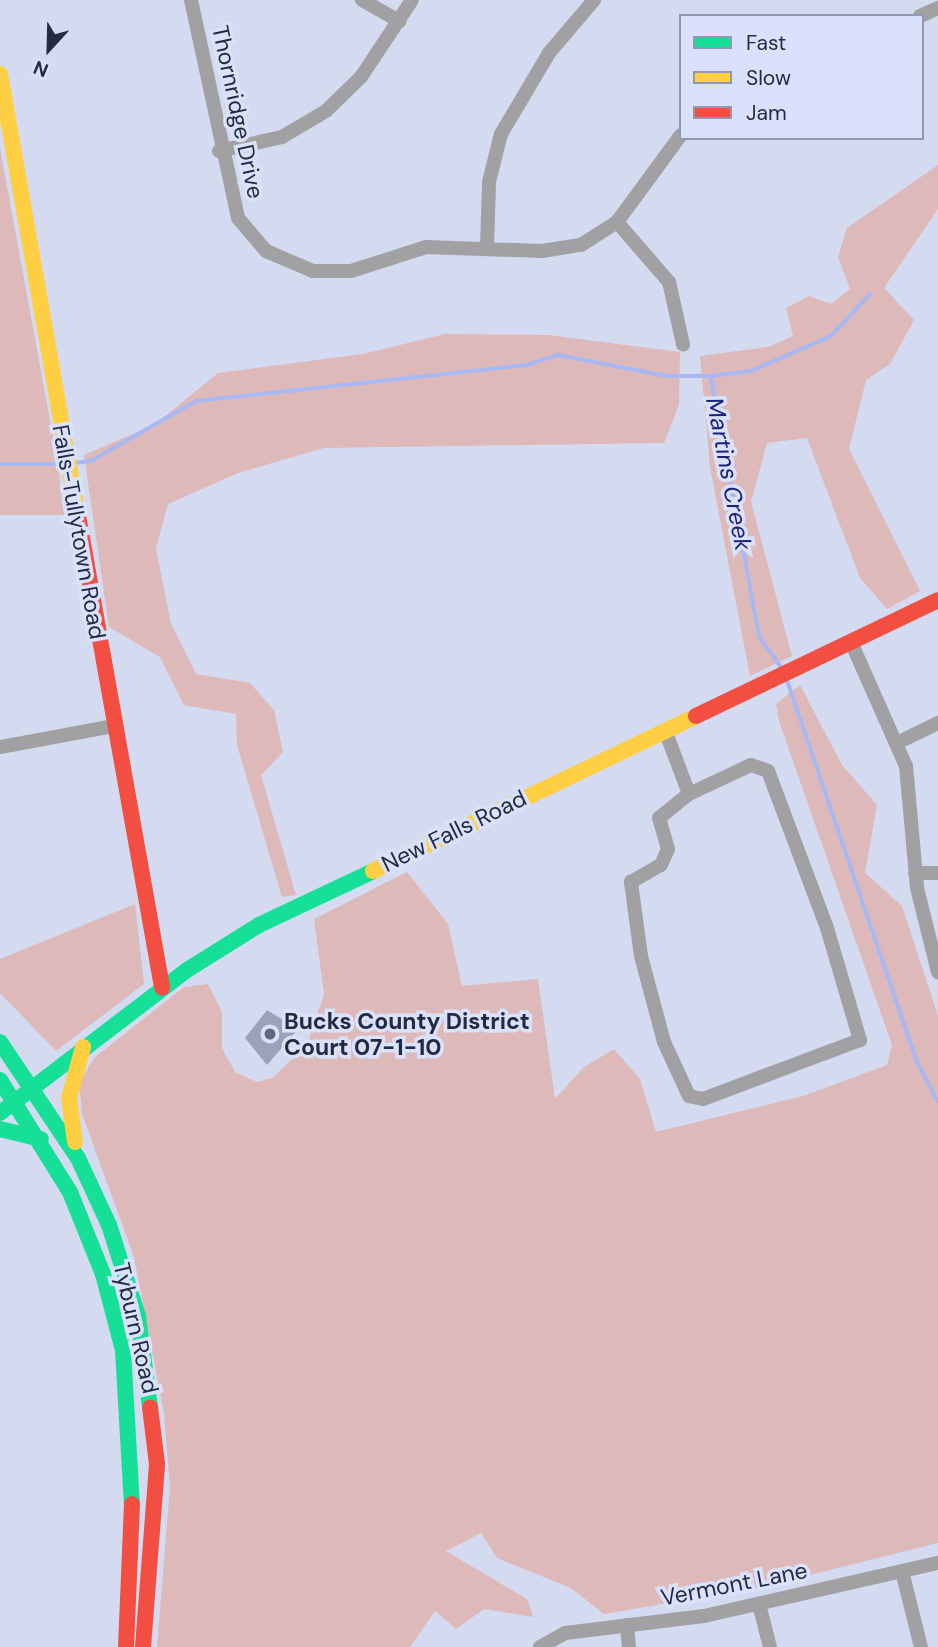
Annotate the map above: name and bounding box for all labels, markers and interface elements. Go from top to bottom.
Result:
north arrow [14,14,84,84]
legend [679,14,924,140]
street label: Thornridge Drive [206,23,270,201]
text: Fast [746,29,786,57]
text: N [30,55,52,83]
text: Slow [746,64,791,92]
text: Jam [746,99,787,127]
water label: Martins Creek [700,395,758,553]
street label: Falls-Tullytown Road [47,423,111,641]
street label: New Falls Road [377,784,531,878]
place label: Bucks County District Court 07-1-10 [284,1007,530,1061]
marker: Bucks County District Court 07-1-10 [262,1026,278,1042]
street label: Tyburn Road [108,1260,164,1396]
street label: Vermont Lane [658,1556,810,1612]

